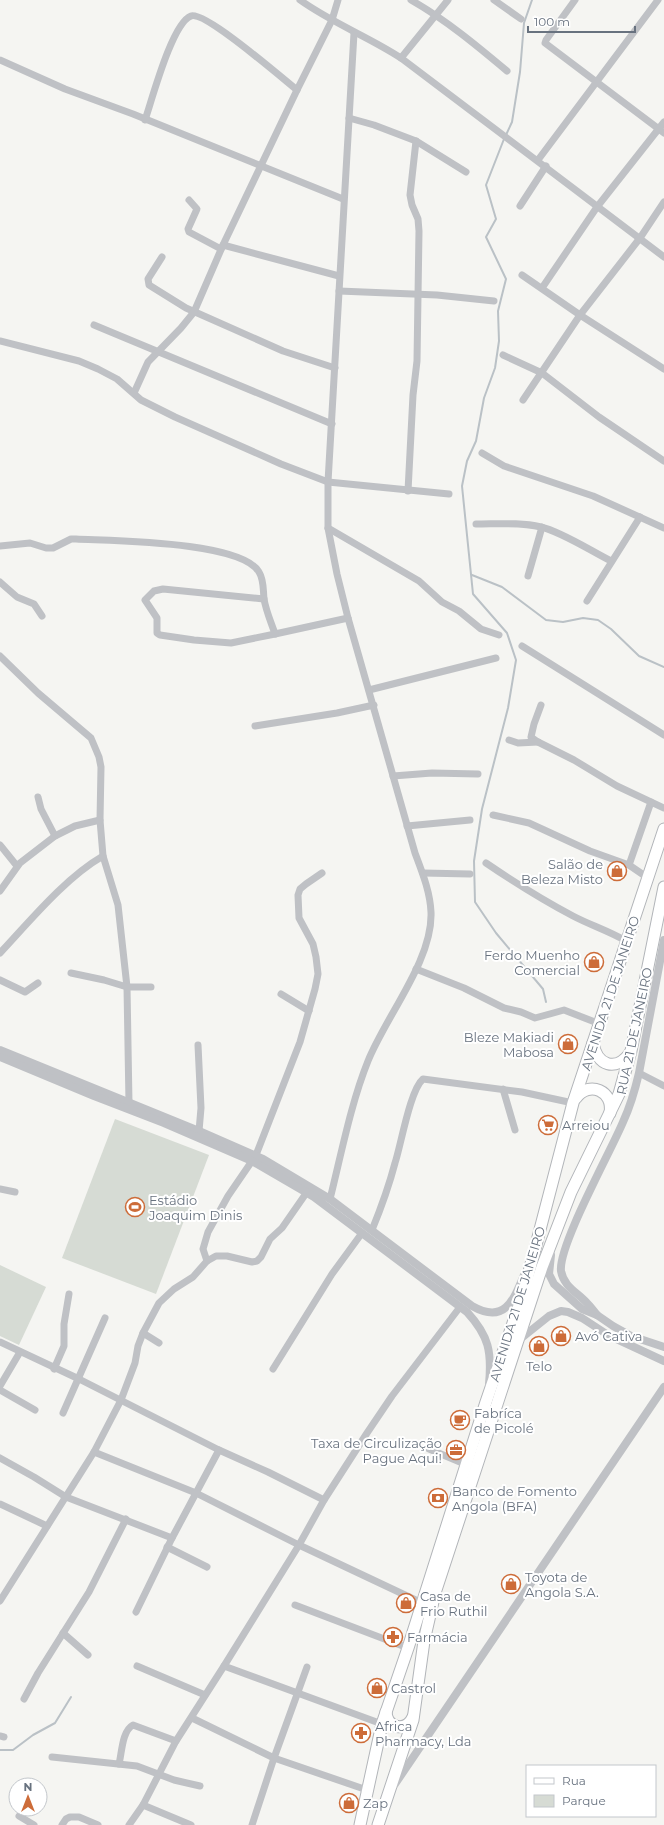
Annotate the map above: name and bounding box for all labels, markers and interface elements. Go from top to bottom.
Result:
scale bar [528,8,635,34]
text: 100 m [534,14,570,29]
place label: Salão de Beleza Misto [521,856,603,887]
shop icon: Salão de Beleza Misto [606,860,628,882]
street label: AVENIDA 21 DE JANEIRO [577,914,643,1072]
place label: Ferdo Muenho Comercial [484,947,580,978]
shop icon: Ferdo Muenho Comercial [583,951,605,973]
street label: RUA 21 DE JANEIRO [613,966,655,1096]
place label: Bleze Makiadi Mabosa [464,1029,554,1060]
shop icon: Bleze Makiadi Mabosa [557,1033,579,1055]
supermarket icon: Arreiou [537,1114,559,1136]
place label: Arreiou [562,1117,610,1133]
place label: Estádio Joaquim Dinis [148,1192,242,1223]
sports icon: Estádio Joaquim Dinis [124,1196,146,1218]
street label: AVENIDA 21 DE JANEIRO [486,1224,548,1384]
shop icon: Avó Cativa [550,1325,572,1347]
place label: Avó Cativa [575,1328,642,1344]
shop icon: Telo [528,1335,550,1357]
place label: Telo [526,1358,552,1374]
place label: Fabríca de Picolé [474,1405,534,1436]
cafe icon: Fabríca de Picolé [449,1409,471,1431]
place label: Taxa de Circulização Pague Aqui! [311,1435,442,1466]
office icon: Taxa de Circulização Pague Aqui! [445,1439,467,1461]
place label: Banco de Fomento Angola (BFA) [452,1483,577,1514]
bank icon: Banco de Fomento Angola (BFA) [427,1487,449,1509]
place label: Toyota de Angola S.A. [525,1569,599,1600]
shop icon: Toyota de Angola S.A. [500,1573,522,1595]
place label: Casa de Frio Ruthil [420,1588,487,1619]
shop icon: Casa de Frio Ruthil [395,1592,417,1614]
pharmacy icon: Farmácia [382,1626,404,1648]
place label: Farmácia [407,1629,468,1645]
shop icon: Castrol [366,1677,388,1699]
place label: Castrol [391,1680,436,1696]
place label: Africa Pharmacy, Lda [375,1718,471,1749]
pharmacy icon: Africa Pharmacy, Lda [350,1722,372,1744]
legend [526,1765,656,1817]
text: Rua [562,1773,586,1788]
north arrow [8,1777,48,1817]
text: N [24,1780,32,1794]
shop icon: Zap [338,1792,360,1814]
text: Parque [562,1793,606,1808]
place label: Zap [363,1795,388,1811]

